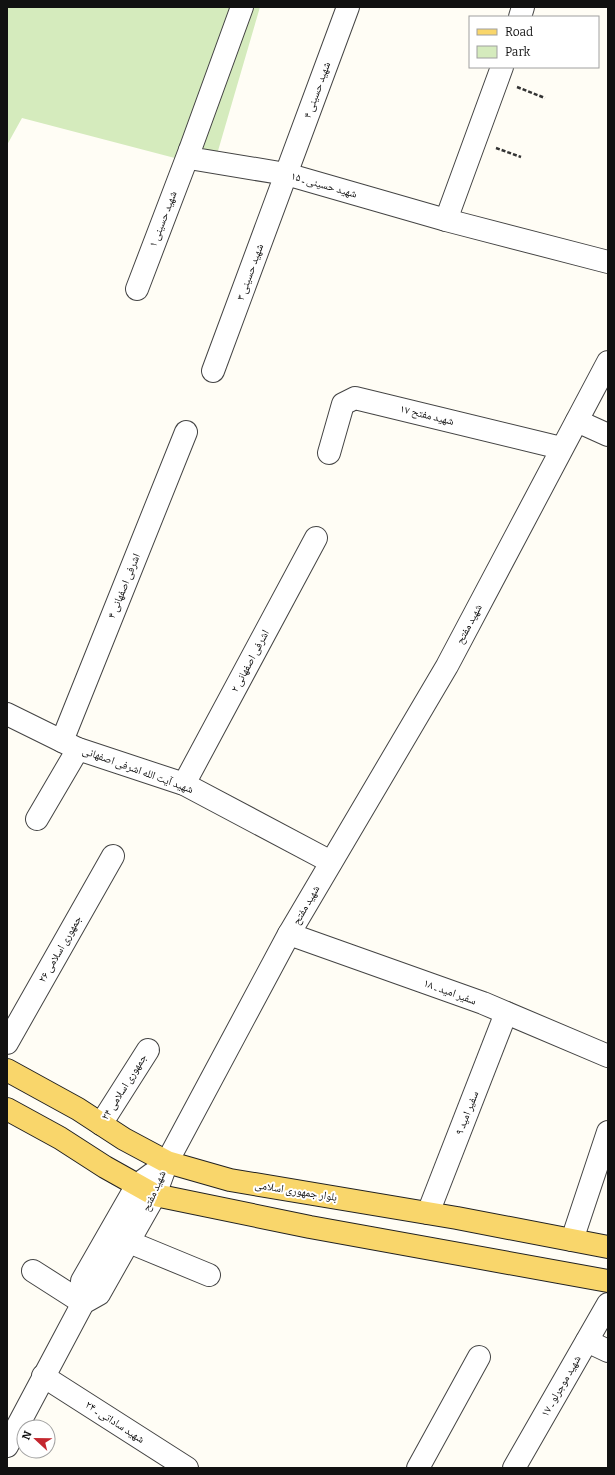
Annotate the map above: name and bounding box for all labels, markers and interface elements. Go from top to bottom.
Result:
legend [469,16,599,68]
text: Road [505,25,533,39]
text: Park [505,45,531,59]
street label: شهید حسینی ۴ [301,60,333,120]
street label: شهید حسینی ـ ۱۵ [289,169,359,201]
street label: شهید حسینی ۱ [146,189,180,249]
street label: شهید حسینی ۳ [234,242,266,302]
street label: شهید مفتح ۱۷ [399,402,455,428]
street label: اشرفی اصفهانی ۴ [105,552,143,620]
street label: شهید مفتح [453,602,485,646]
street label: اشرفی اصفهانی ۲ [228,628,272,694]
street label: شهید آیت الله اشرفی اصفهانی [81,744,195,796]
street label: شهید مفتح [290,883,322,927]
street label: جمهوری اسلامی ۲۶ [36,913,84,985]
street label: سفیر امید ـ ۱۸ [422,976,478,1008]
street label: جمهوری اسلامی ۲۴ [99,1052,149,1122]
street label: سفیر امید ۹ [453,1089,481,1137]
street label: شهید مفتح [139,1169,169,1213]
street label: بلوار جمهوری اسلامی [254,1178,338,1204]
street label: شهید موجرلو ـ ۱۷ [538,1353,584,1419]
street label: شهید ساداتی ـ ۲۴ [83,1398,147,1446]
north arrow [16,1419,56,1459]
text: N [20,1429,35,1442]

